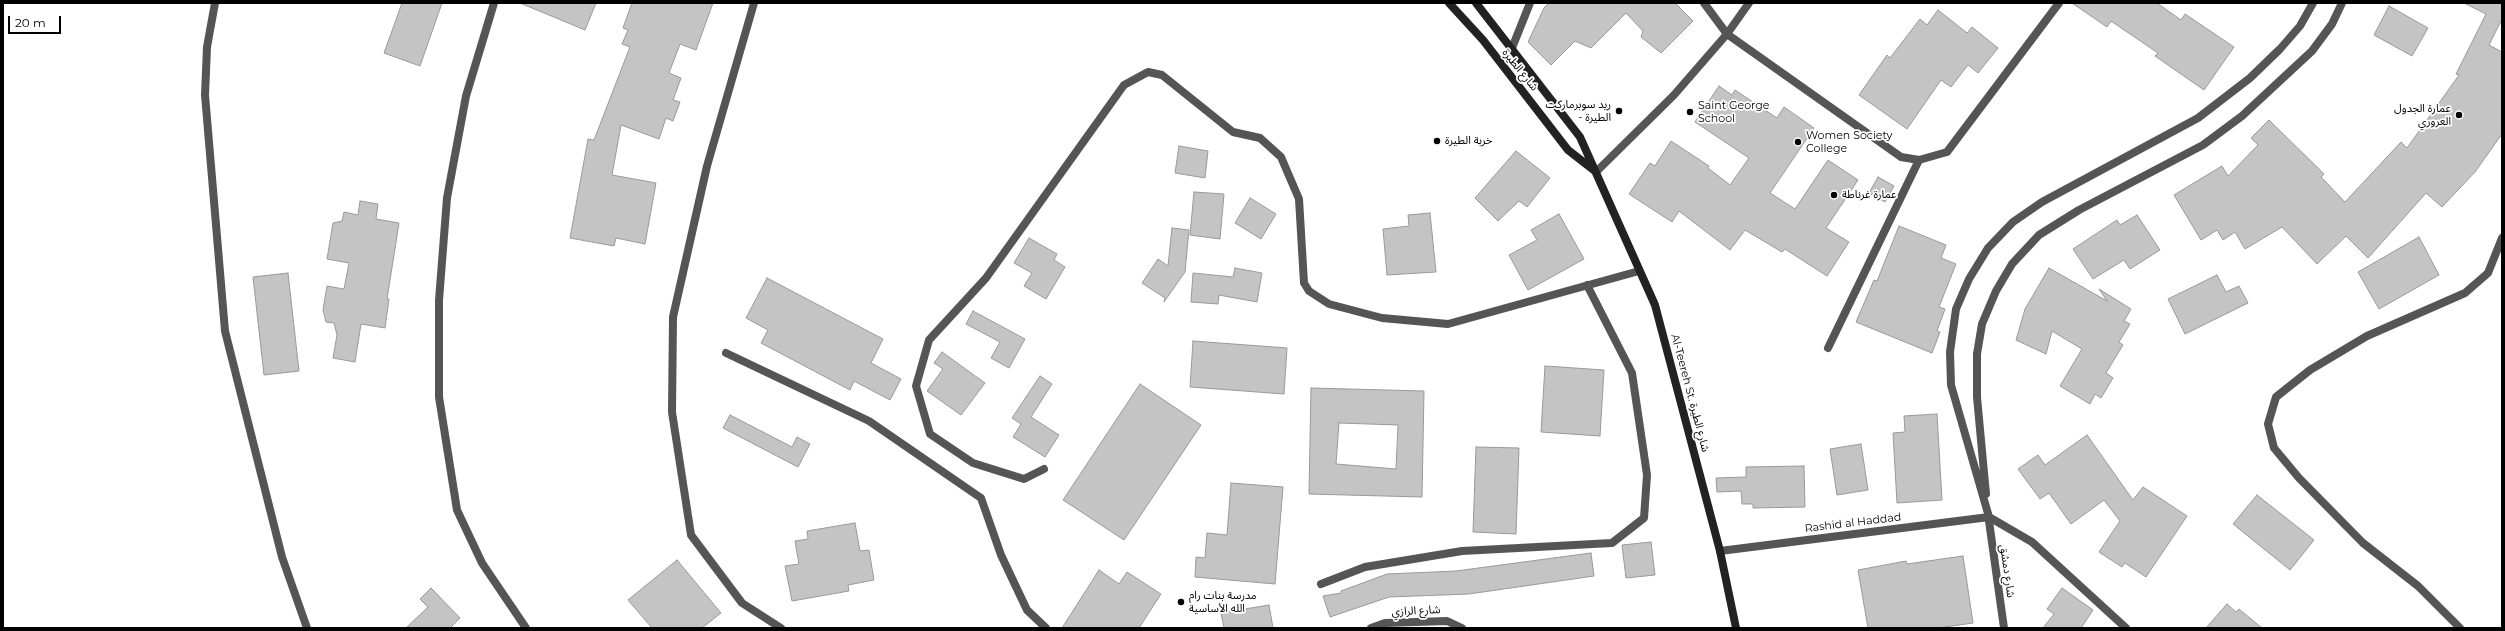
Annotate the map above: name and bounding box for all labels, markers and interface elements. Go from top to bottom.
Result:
scale bar [10,8,63,34]
text: 20 m [15,15,46,30]
street label: شارع الطيرة [1499,46,1541,94]
place label: ريد سوبرماركت - الطيرة [1545,98,1611,124]
place label: Saint George School [1698,99,1769,125]
place label: عمارة الجدول العروري [2394,102,2451,128]
marker: ريد سوبرماركت - الطيرة [1614,106,1624,116]
marker: Saint George School [1685,107,1695,117]
marker: عمارة الجدول العروري [2454,110,2464,120]
place label: Women Society College [1806,129,1893,155]
place label: خربة الطيرة [1445,134,1492,148]
marker: خربة الطيرة [1432,136,1442,146]
marker: Women Society College [1793,137,1803,147]
place label: عمارة غرناطة [1842,188,1897,202]
marker: عمارة غرناطة [1829,190,1839,200]
street label: Al-Teereh St. شارع الطيرة [1668,333,1712,453]
street label: Rashid al Haddad [1804,511,1902,535]
street label: شارع دمشق [1997,544,2017,598]
place label: مدرسة بنات رام الله الأساسية [1189,589,1257,615]
marker: مدرسة بنات رام الله الأساسية [1176,597,1186,607]
street label: شارع الرازي [1391,603,1441,619]

